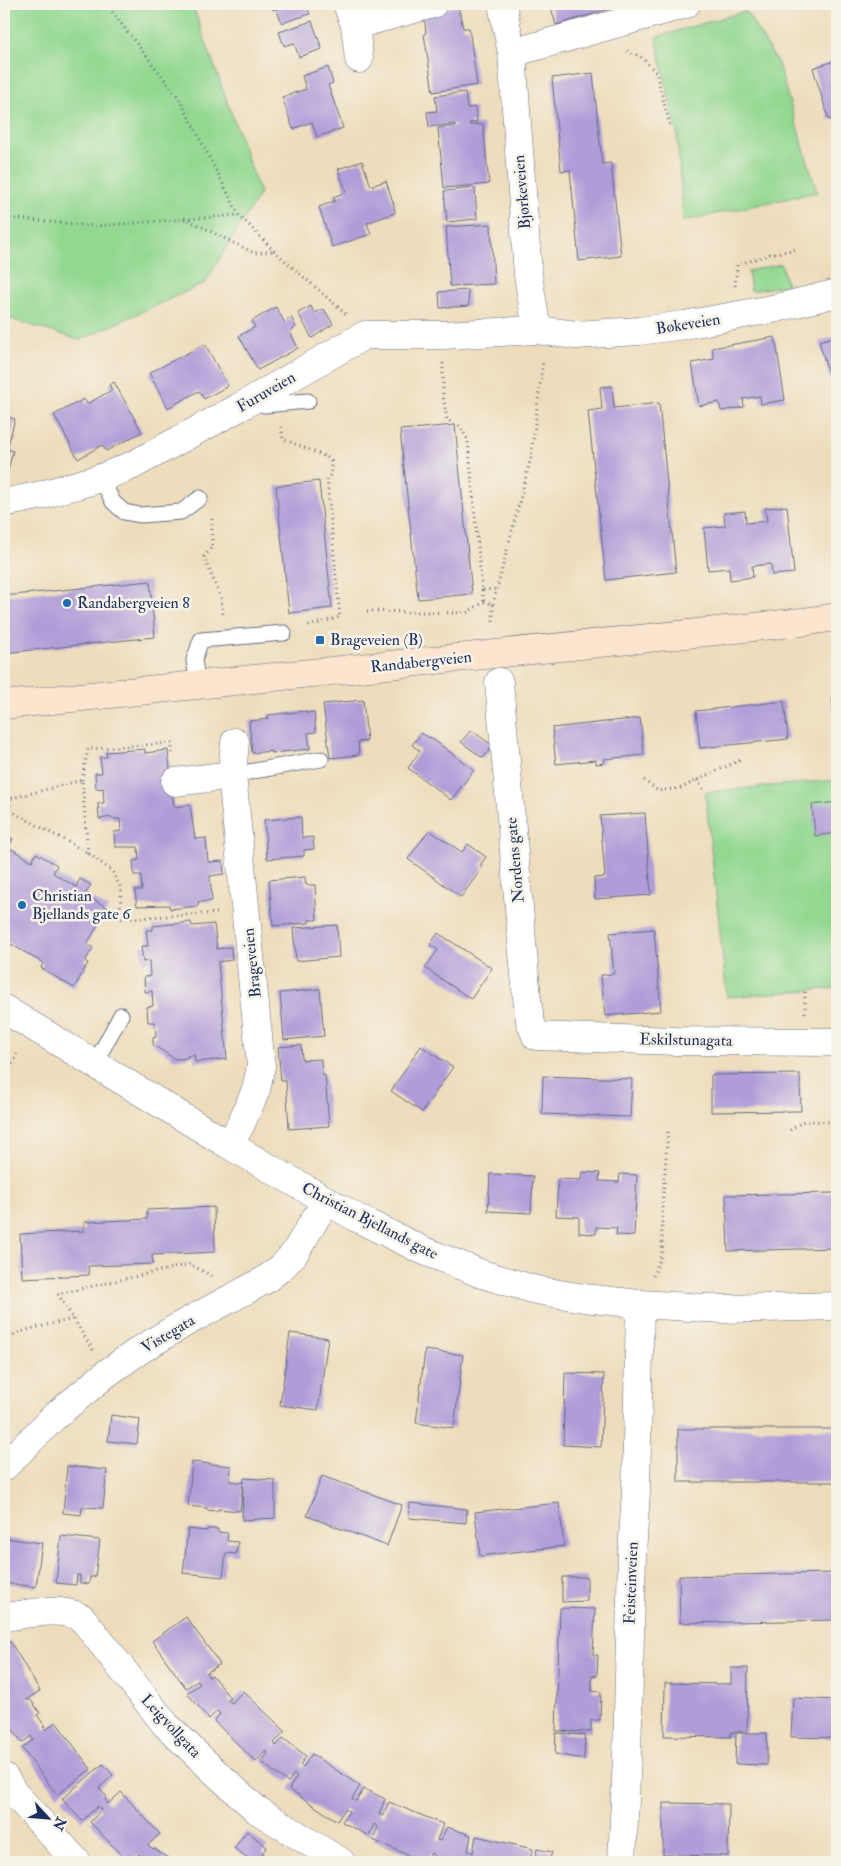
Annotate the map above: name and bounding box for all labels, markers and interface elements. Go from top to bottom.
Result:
street label: Bjørkeveien [509,154,535,230]
street label: Bøkeveien [654,309,722,339]
street label: Furuveien [233,367,299,417]
place label: Randabergveien 8 [77,593,190,613]
marker: Randabergveien 8 [61,597,73,609]
place label: Brageveien (B) [330,630,423,650]
marker: Brageveien (B) [314,634,326,646]
street label: Randabergveien [369,647,473,677]
street label: Nordens gate [501,816,529,903]
place label: Christian Bjellands gate 6 [32,886,131,924]
marker: Christian Bjellands gate 6 [16,899,28,911]
street label: Brageveien [238,927,266,999]
street label: Eskilstunagata [639,1029,733,1051]
street label: Christian Bjellands gate [298,1178,442,1264]
street label: Vistegata [138,1310,199,1358]
street label: Feisteinveien [620,1541,642,1625]
street label: Leigvollgata [137,1690,206,1762]
north arrow [22,1794,72,1844]
text: N [49,1813,70,1833]

